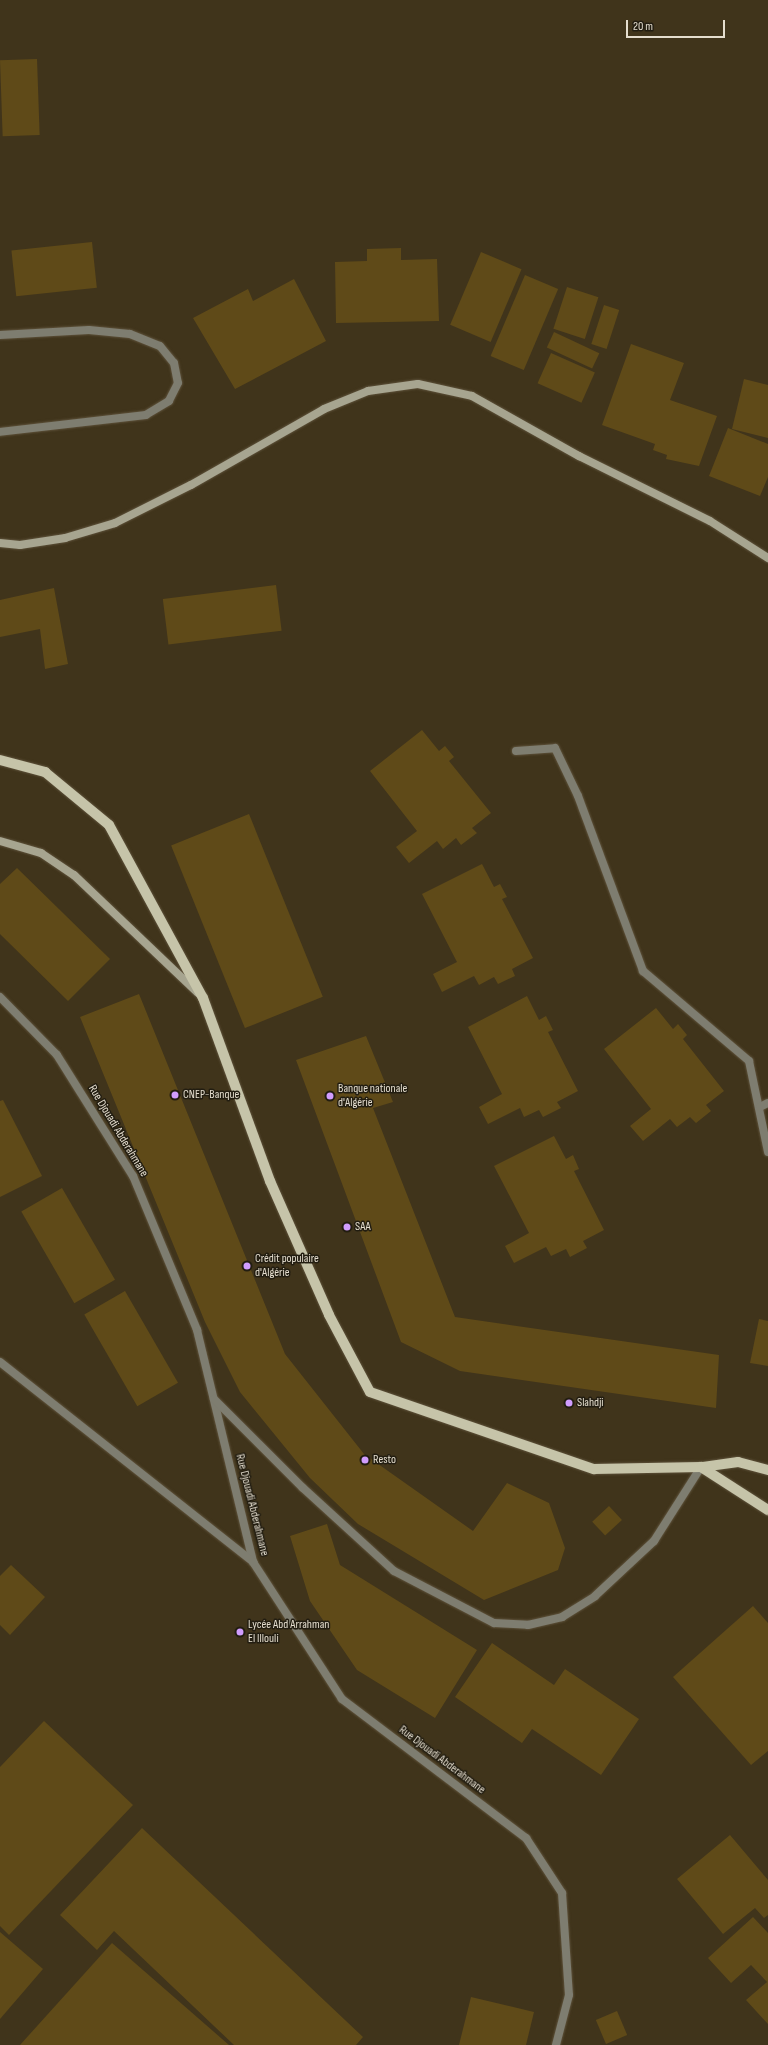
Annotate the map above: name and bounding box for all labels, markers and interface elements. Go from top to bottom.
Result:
scale bar [628,12,727,38]
text: 20 m [633,19,653,34]
place label: Banque nationale d'Algérie [338,1082,407,1110]
street label: Rue Djouadi Abderahmane [85,1083,151,1179]
place label: CNEP-Banque [183,1088,239,1102]
marker: CNEP-Banque [170,1090,180,1100]
marker: Banque nationale d'Algérie [325,1091,335,1101]
place label: SAA [355,1220,371,1234]
marker: SAA [342,1222,352,1232]
place label: Crédit populaire d'Algérie [255,1252,319,1280]
marker: Crédit populaire d'Algérie [242,1261,252,1271]
place label: Slahdji [577,1396,604,1410]
marker: Slahdji [564,1398,574,1408]
street label: Rue Djouadi Abderahmane [232,1453,272,1557]
place label: Resto [373,1453,396,1467]
marker: Resto [360,1455,370,1465]
place label: Lycée Abd Arrahman El Illouli [248,1618,329,1646]
marker: Lycée Abd Arrahman El Illouli [235,1627,245,1637]
street label: Rue Djouadi Abderahmane [396,1723,488,1797]

